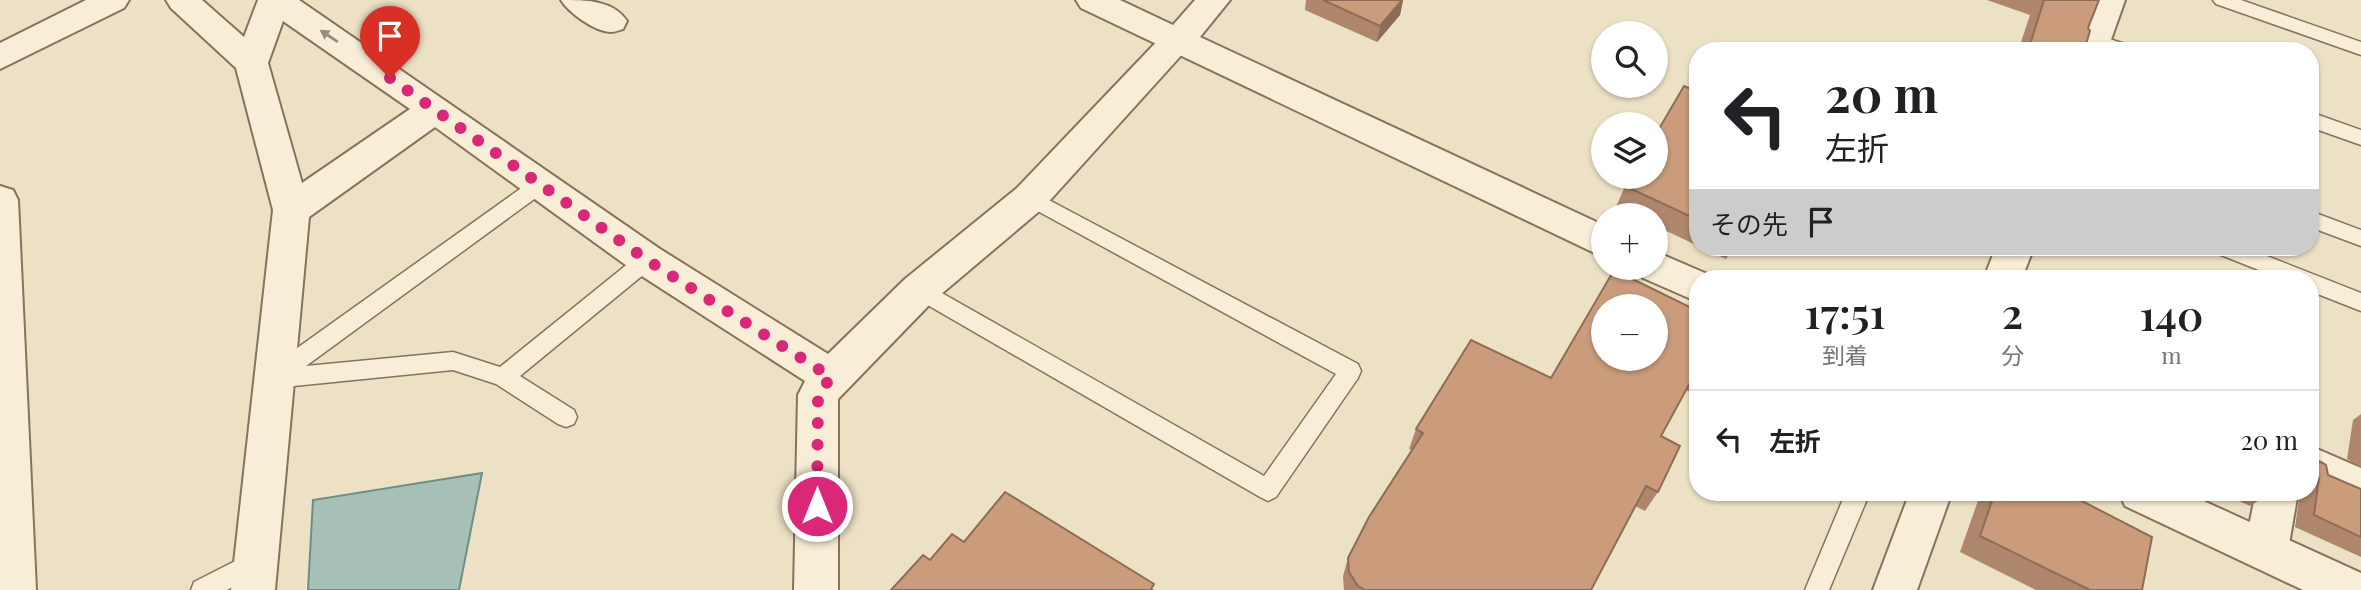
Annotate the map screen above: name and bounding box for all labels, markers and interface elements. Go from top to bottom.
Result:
pin [360,6,420,78]
icon: arrive [371,17,409,55]
map controls [1591,21,1668,371]
button: search [1591,21,1668,98]
one-way arrow [319,30,338,43]
text: 20 m [1825,60,1938,125]
icon: left [1710,70,1801,161]
button: layers [1591,112,1668,189]
text: 左折 [1825,125,1889,168]
button: + [1591,203,1668,280]
icon: arrive [1802,203,1840,241]
text: その先 [1710,206,1788,241]
text: 17:51 [1805,284,1885,340]
text: 2 [2002,284,2023,340]
text: 140 [2139,286,2203,342]
button: − [1591,294,1668,371]
text: 到着 [1822,339,1868,370]
text: 分 [2001,339,2024,370]
text: m [2161,339,2182,370]
icon: left [1710,420,1748,458]
text: 20 m [2240,422,2298,457]
text: 左折 [1769,423,1821,458]
position arrow [780,469,854,543]

